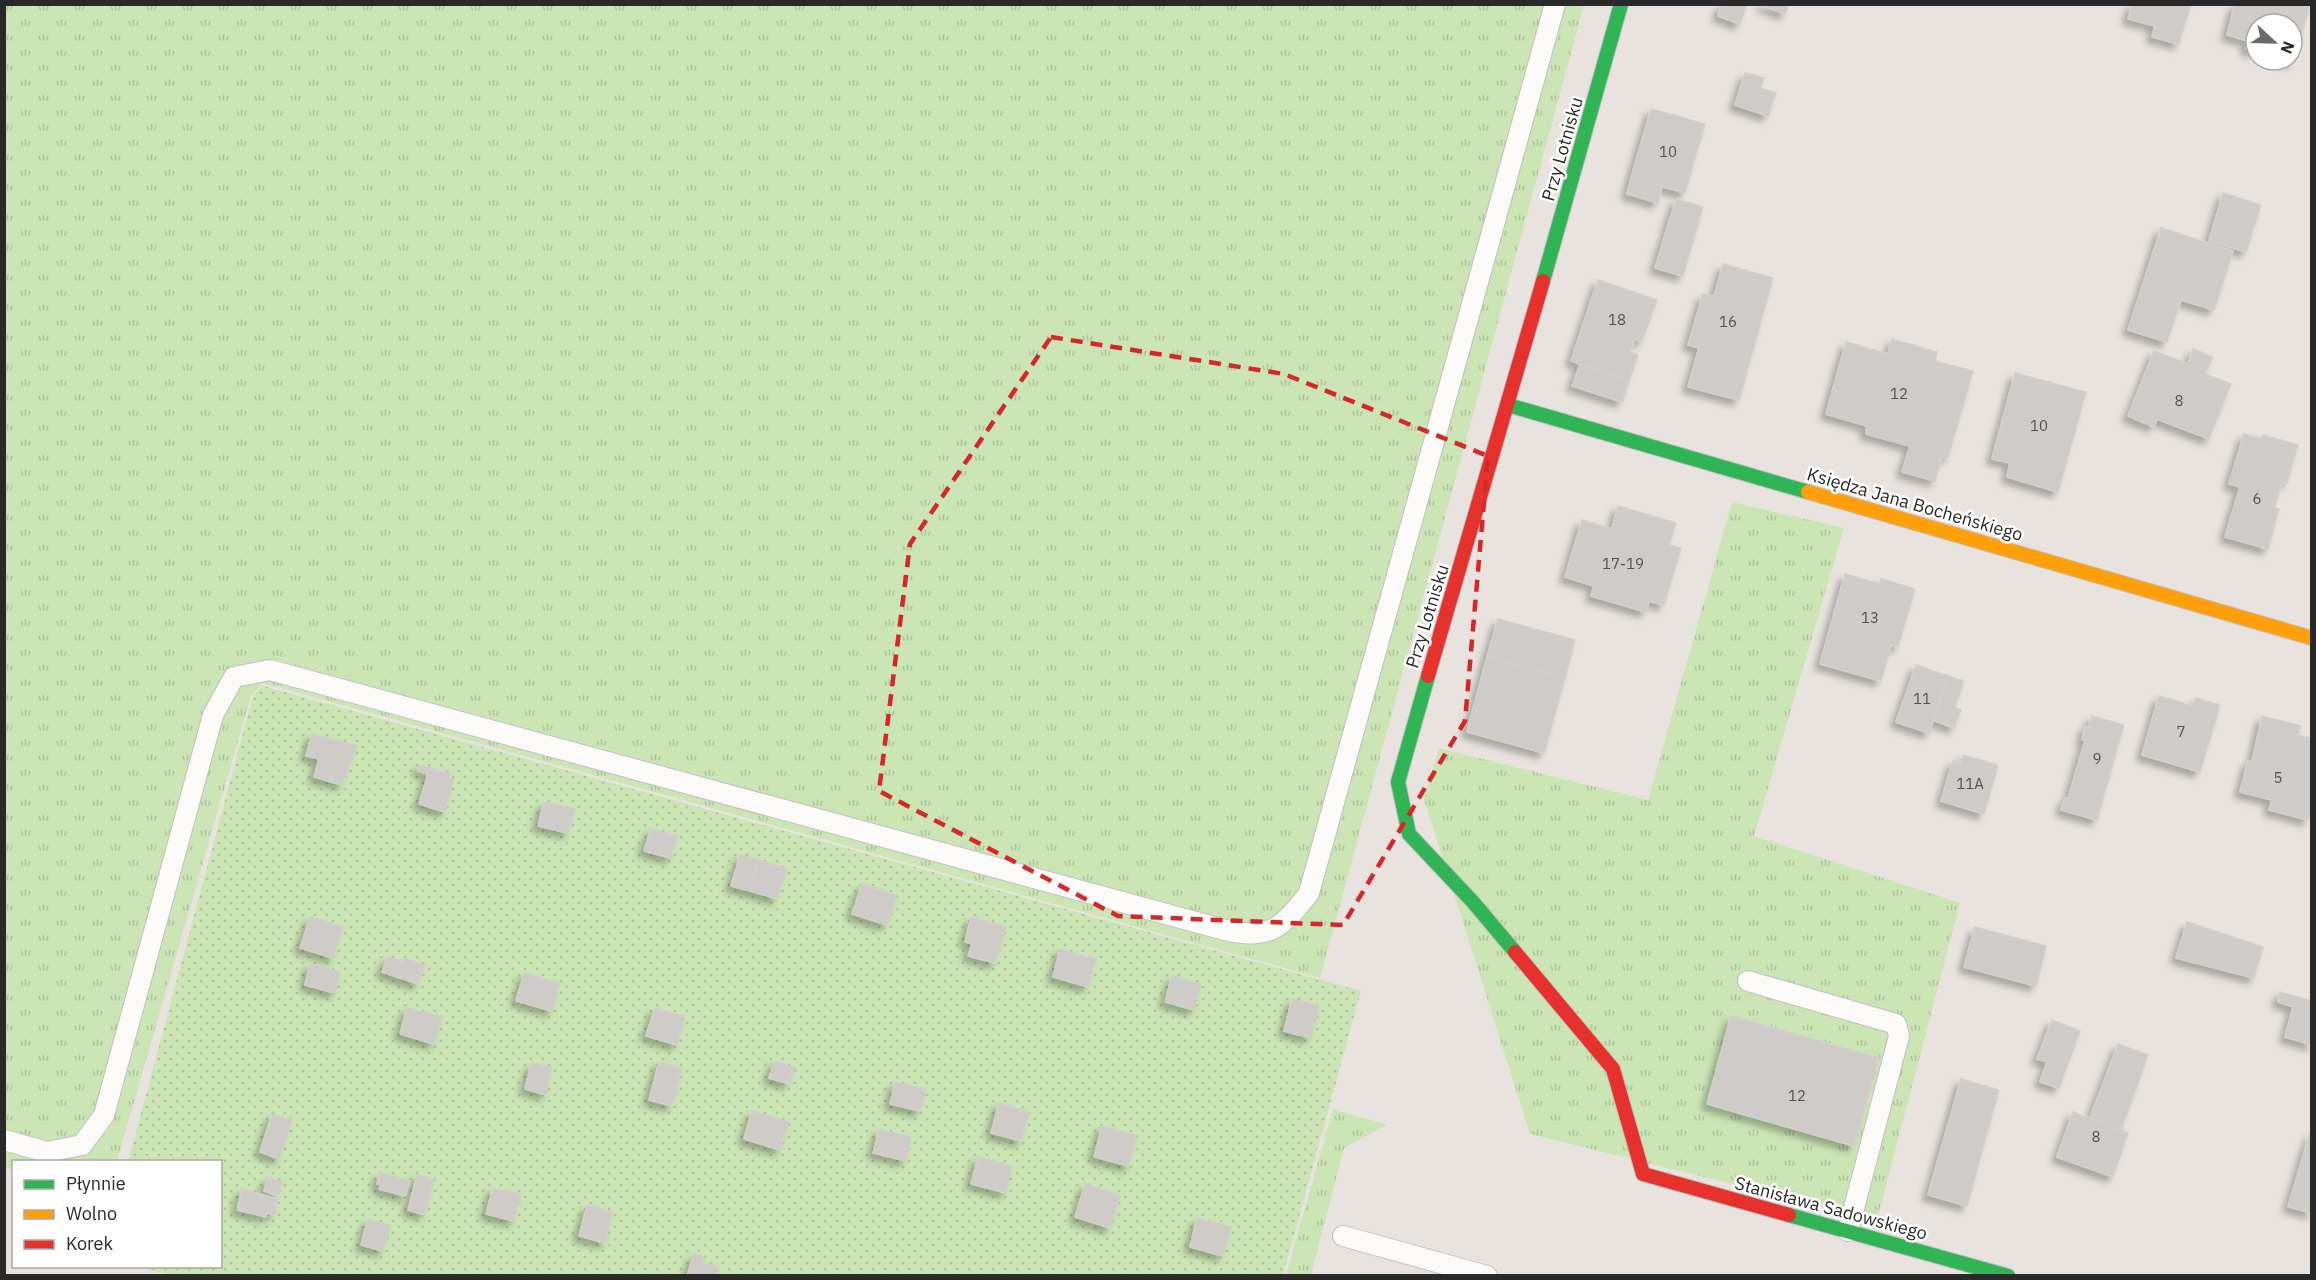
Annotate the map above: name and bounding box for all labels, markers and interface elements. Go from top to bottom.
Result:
north arrow [2244,12,2304,72]
text: N [2276,38,2299,57]
street label: Przy Lotnisku [1536,94,1588,204]
house number: 10 [1659,142,1677,161]
house number: 18 [1608,310,1626,329]
house number: 16 [1719,312,1737,331]
house number: 12 [1890,384,1908,403]
house number: 8 [2174,391,2184,410]
house number: 10 [2030,416,2048,435]
street label: Księdza Jana Bocheńskiego [1804,462,2026,546]
house number: 6 [2252,489,2262,508]
house number: 17-19 [1602,554,1644,573]
street label: Przy Lotnisku [1400,561,1454,671]
house number: 13 [1861,608,1879,627]
house number: 11 [1913,689,1931,708]
house number: 7 [2176,722,2186,741]
house number: 9 [2092,749,2102,768]
house number: 5 [2273,768,2283,787]
house number: 11A [1956,774,1984,793]
house number: 12 [1788,1086,1806,1105]
house number: 8 [2091,1127,2101,1146]
legend [12,1160,222,1268]
street label: Stanisława Sadowskiego [1732,1171,1930,1245]
text: Płynnie [66,1172,126,1195]
text: Wolno [66,1202,117,1225]
text: Korek [66,1232,113,1255]

